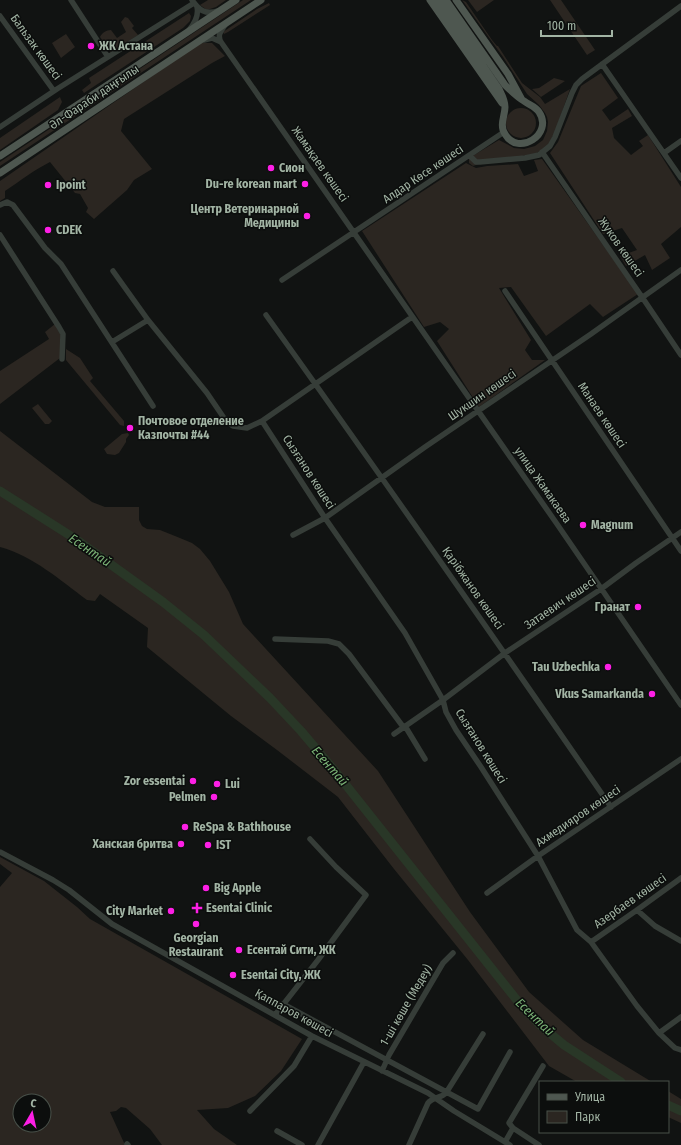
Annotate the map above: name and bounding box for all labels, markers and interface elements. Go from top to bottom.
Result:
street label: Бальзак көшесі [8,11,64,83]
scale bar [541,12,612,38]
text: 100 m [547,19,576,33]
place label: ЖК Астана [98,39,153,53]
marker: ЖК Астана [86,41,96,51]
street label: Әл-Фараби даңғылы [47,62,141,132]
street label: Жамақаев көшесі [289,124,351,204]
street label: Алдар Көсе көшесі [380,142,466,206]
place label: Сион [279,161,304,175]
marker: Сион [266,163,276,173]
place label: Du-re korean mart [206,177,298,191]
place label: Ipoint [56,178,87,192]
marker: Du-re korean mart [300,179,310,189]
marker: Ipoint [43,180,53,190]
place label: Центр Ветеринарной Медицины [190,202,299,230]
marker: Центр Ветеринарной Медицины [302,211,312,221]
street label: Жуков көшесі [595,215,647,279]
place label: CDEK [56,223,83,237]
marker: CDEK [43,225,53,235]
street label: Шукшин көшесі [445,366,519,424]
street label: Манаев көшесі [575,380,629,450]
place label: Почтовое отделение Казпочты #44 [138,414,244,442]
marker: Почтовое отделение Казпочты #44 [125,423,135,433]
street label: Сызғанов көшесі [280,432,338,512]
street label: улица Жамакаева [512,444,575,526]
place label: Magnum [591,518,633,532]
marker: Magnum [578,520,588,530]
water label: Есентай [66,530,114,570]
street label: Қарібжанов көшесі [439,544,507,632]
street label: Затаевич көшесі [522,574,598,632]
place label: Гранат [595,600,631,614]
marker: Гранат [633,602,643,612]
place label: Tau Uzbechka [532,660,600,674]
marker: Tau Uzbechka [603,662,613,672]
place label: Vkus Samarkanda [554,687,644,701]
marker: Vkus Samarkanda [647,689,657,699]
street label: Сызғанов көшесі [452,706,510,786]
water label: Есентай [309,743,351,789]
place label: Zor essentai [124,774,185,788]
marker: Zor essentai [188,776,198,786]
place label: Lui [225,777,240,791]
marker: Lui [212,779,222,789]
street label: Ахмедияров көшесі [533,782,623,850]
place label: Pelmen [169,790,206,804]
marker: Pelmen [209,792,219,802]
place label: ReSpa & Bathhouse [193,820,291,834]
marker: ReSpa & Bathhouse [180,822,190,832]
place label: Ханская бритва [92,837,173,851]
place label: IST [216,838,231,852]
marker: Ханская бритва [176,839,186,849]
marker: IST [203,840,213,850]
street label: Азербаев көшесі [591,871,669,931]
place label: Big Apple [214,881,261,895]
marker: Big Apple [201,883,211,893]
place label: Esentai Clinic [206,901,273,915]
marker: Esentai Clinic [191,902,203,914]
place label: City Market [106,904,164,918]
marker: City Market [166,906,176,916]
marker: Georgian Restaurant [191,919,201,929]
place label: Georgian Restaurant [169,931,224,959]
place label: Есентай Сити, ЖК [247,943,336,957]
marker: Есентай Сити, ЖК [234,945,244,955]
street label: 1-ші көше (Медеу) [377,962,435,1048]
place label: Esentai City, ЖК [241,968,321,982]
marker: Esentai City, ЖК [228,970,238,980]
street label: Қаппаров көшесі [253,986,335,1040]
water label: Есентай [513,995,558,1039]
legend [539,1081,669,1133]
text: Улица [574,1090,605,1104]
north arrow [12,1093,52,1133]
text: С [30,1097,38,1111]
text: Парк [575,1110,601,1124]

